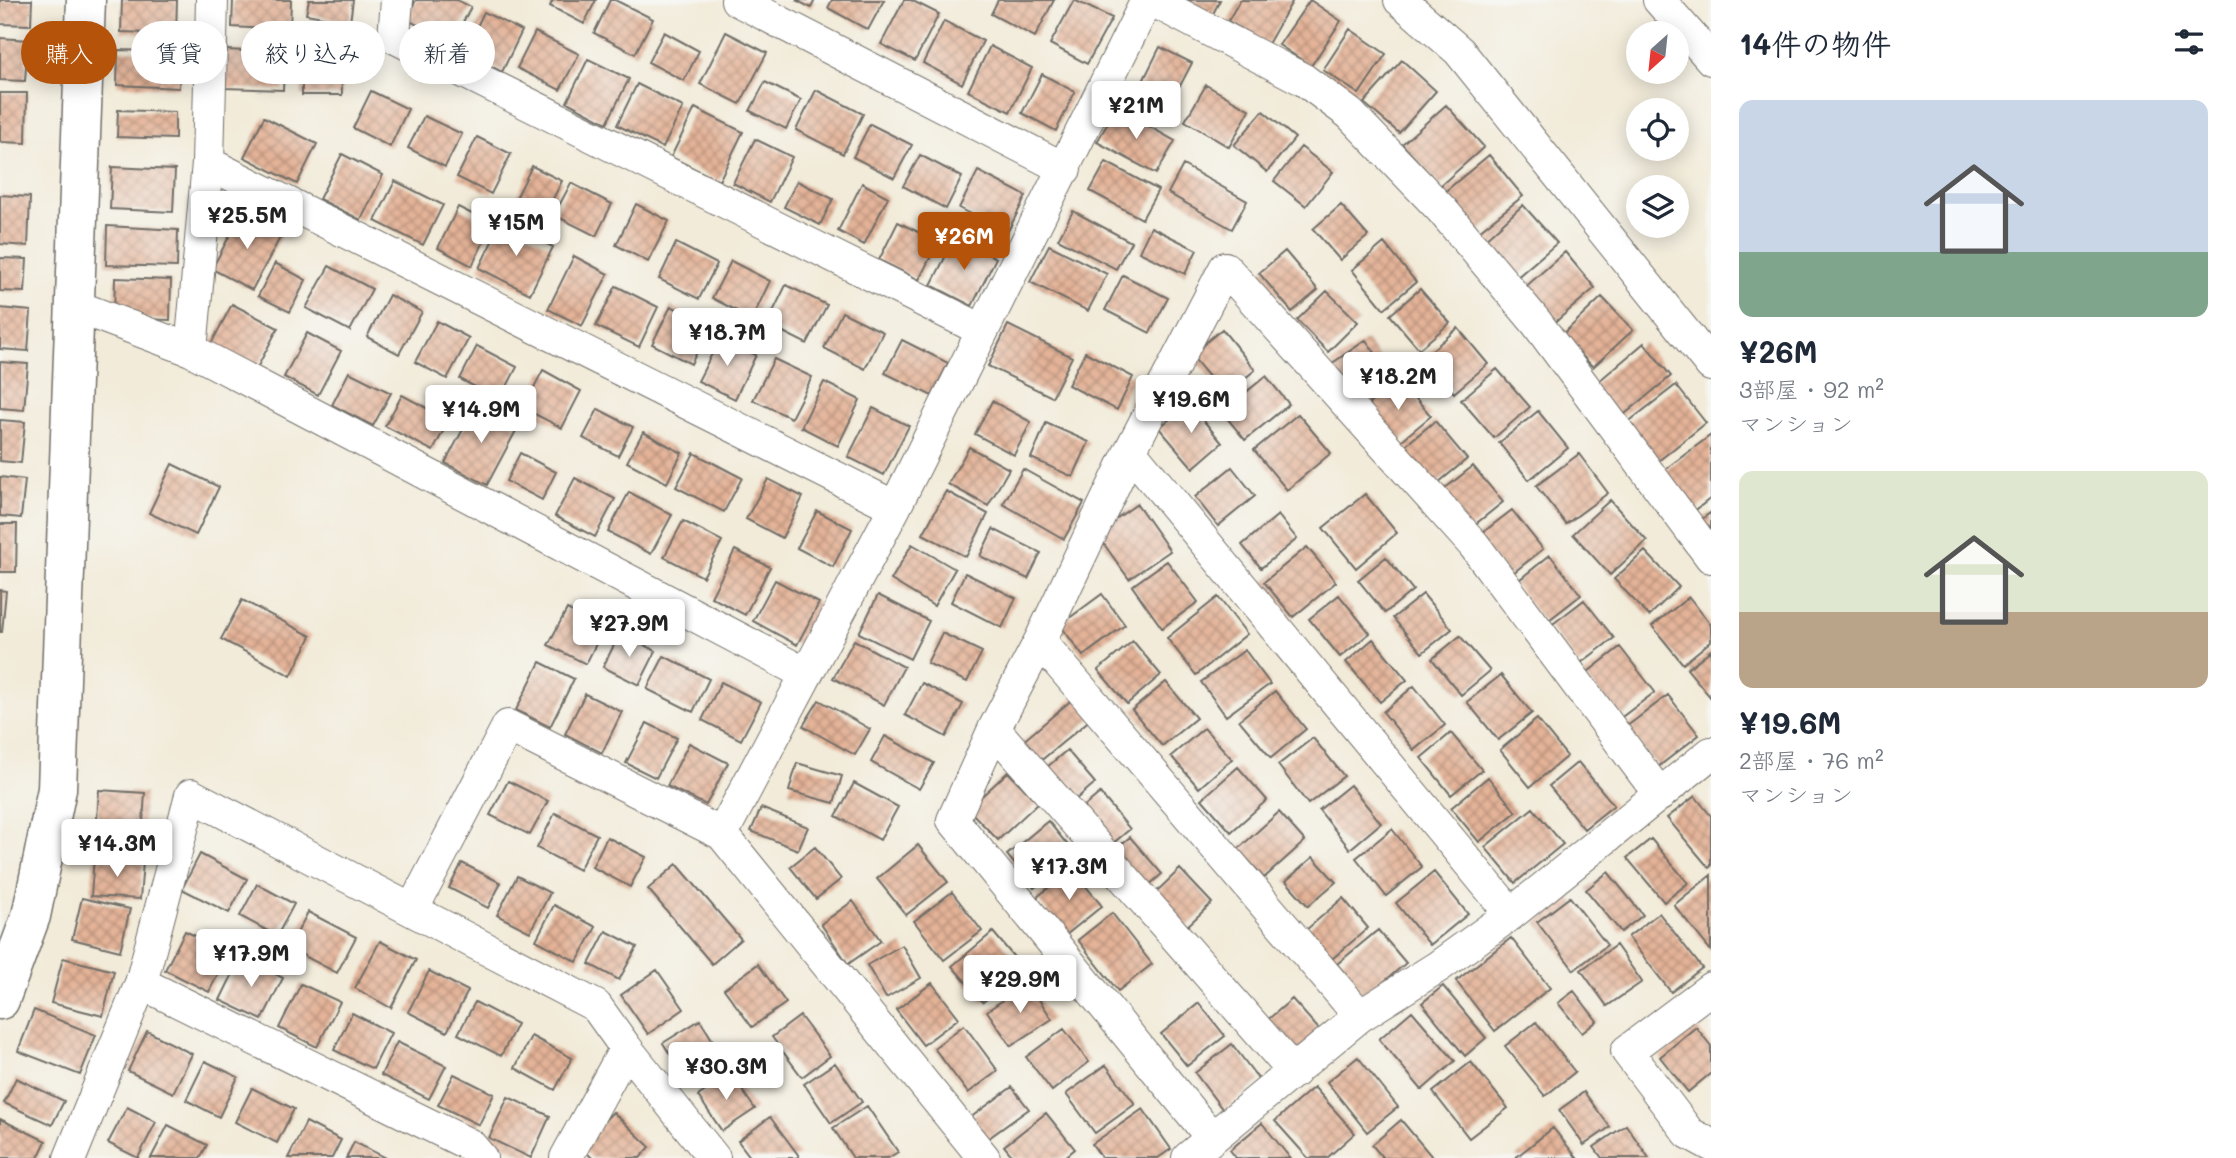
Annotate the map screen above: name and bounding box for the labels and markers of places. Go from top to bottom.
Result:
pin: ¥21M [1095,82,1177,141]
pin: ¥25.5M [190,191,304,251]
pin: ¥15M [475,198,557,258]
pin: ¥26M [923,212,1005,272]
pin: ¥18.7M [670,308,784,368]
pin: ¥18.2M [1341,352,1455,412]
pin: ¥19.6M [1134,376,1248,435]
pin: ¥14.9M [424,386,538,445]
pin: ¥27.9M [572,600,686,659]
pin: ¥14.3M [60,820,174,879]
pin: ¥17.3M [1012,842,1126,902]
pin: ¥17.9M [194,930,308,989]
pin: ¥29.9M [963,956,1077,1015]
pin: ¥30.3M [669,1042,783,1102]

